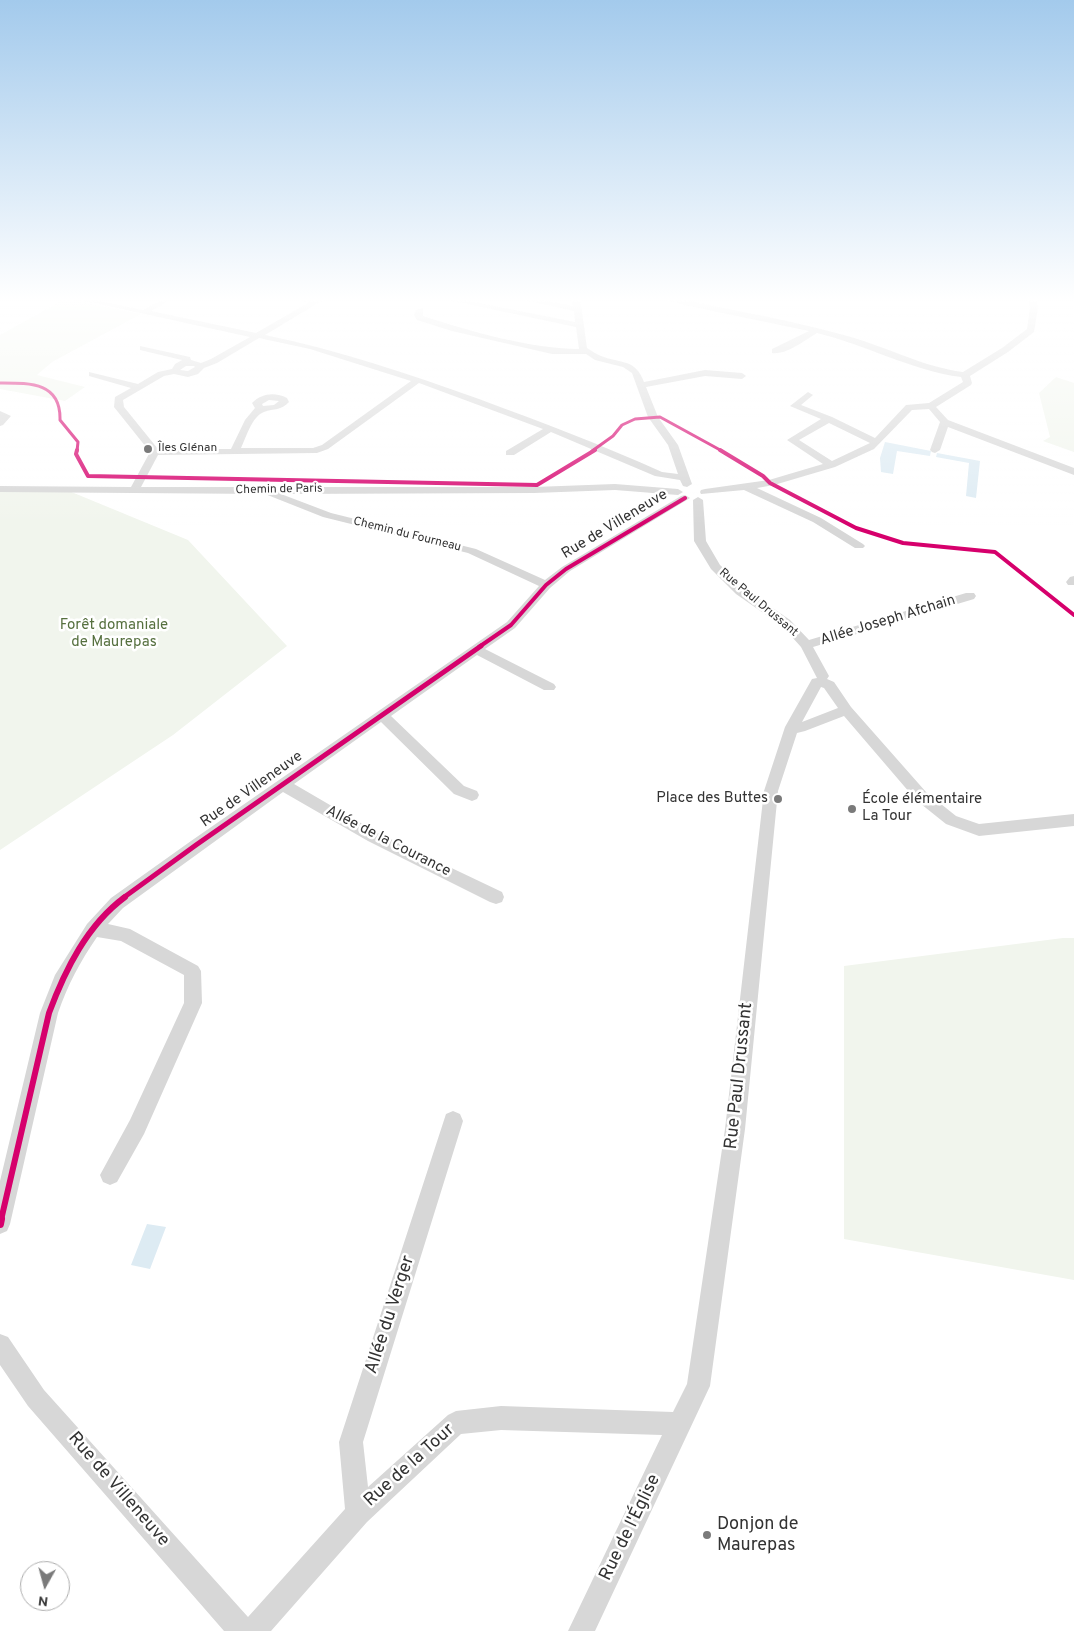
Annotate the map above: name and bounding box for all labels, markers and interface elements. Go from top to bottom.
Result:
place label: Îles Glénan [158,442,217,456]
marker: Îles Glénan [142,443,154,455]
street label: Chemin de Paris [235,482,323,498]
street label: Rue de Villeneuve [559,486,671,564]
street label: Chemin du Fourneau [352,515,462,555]
street label: Rue Paul Drussant [716,566,800,640]
street label: Allée Joseph Afchain [818,592,958,650]
park label: Forêt domaniale de Maurepas [60,617,168,652]
street label: Rue de Villeneuve [198,748,306,832]
place label: Place des Buttes [656,790,768,808]
place label: École élémentaire La Tour [862,791,982,826]
marker: Place des Buttes [772,793,784,805]
street label: Allée de la Courance [323,803,453,881]
marker: École élémentaire La Tour [846,803,858,815]
street label: Rue Paul Drussant [722,1001,758,1151]
street label: Allée du Verger [362,1253,420,1377]
street label: Rue de la Tour [360,1420,460,1512]
street label: Rue de Villeneuve [62,1428,174,1552]
street label: Rue de l'Église [596,1471,666,1585]
place label: Donjon de Maurepas [717,1514,798,1556]
marker: Donjon de Maurepas [701,1529,713,1541]
north arrow [20,1561,70,1611]
text: N [37,1591,49,1609]

